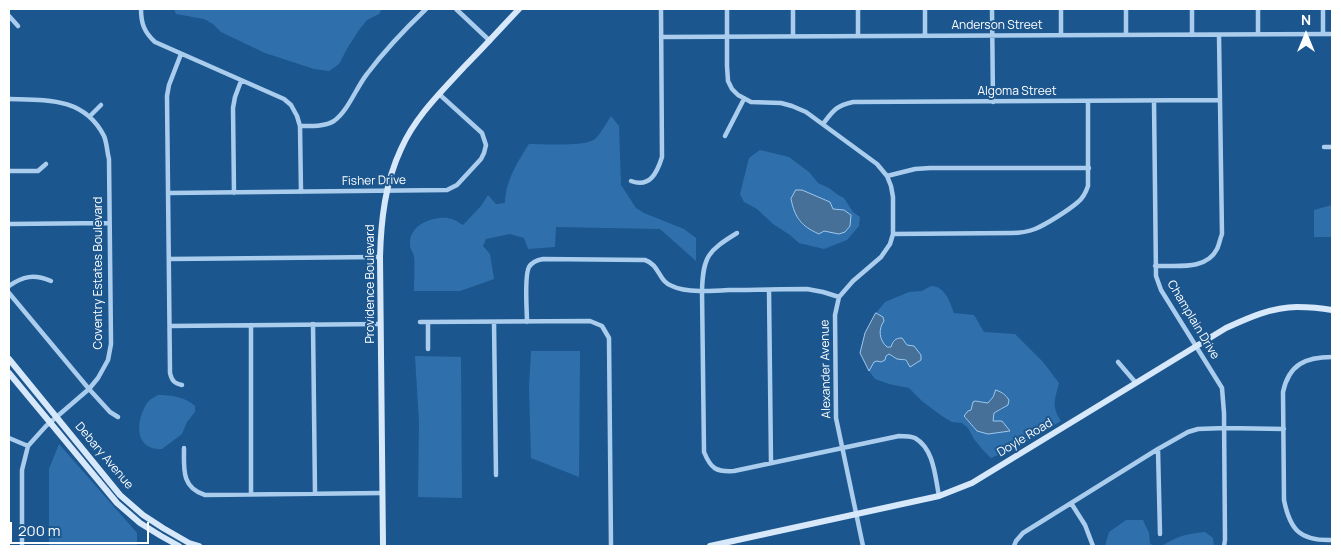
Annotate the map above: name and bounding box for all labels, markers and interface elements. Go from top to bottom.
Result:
north arrow [1281,10,1331,60]
text: N [1301,10,1311,29]
street label: Anderson Street [951,19,1043,33]
street label: Algoma Street [977,85,1057,99]
street label: Fisher Drive [342,173,406,189]
street label: Coventry Estates Boulevard [92,197,106,349]
street label: Providence Boulevard [364,225,378,343]
street label: Champlain Drive [1164,278,1222,362]
street label: Alexander Avenue [818,319,834,419]
street label: Doyle Road [995,416,1055,460]
street label: Debary Avenue [72,420,136,492]
scale bar [12,512,151,544]
text: 200 m [18,520,61,541]

